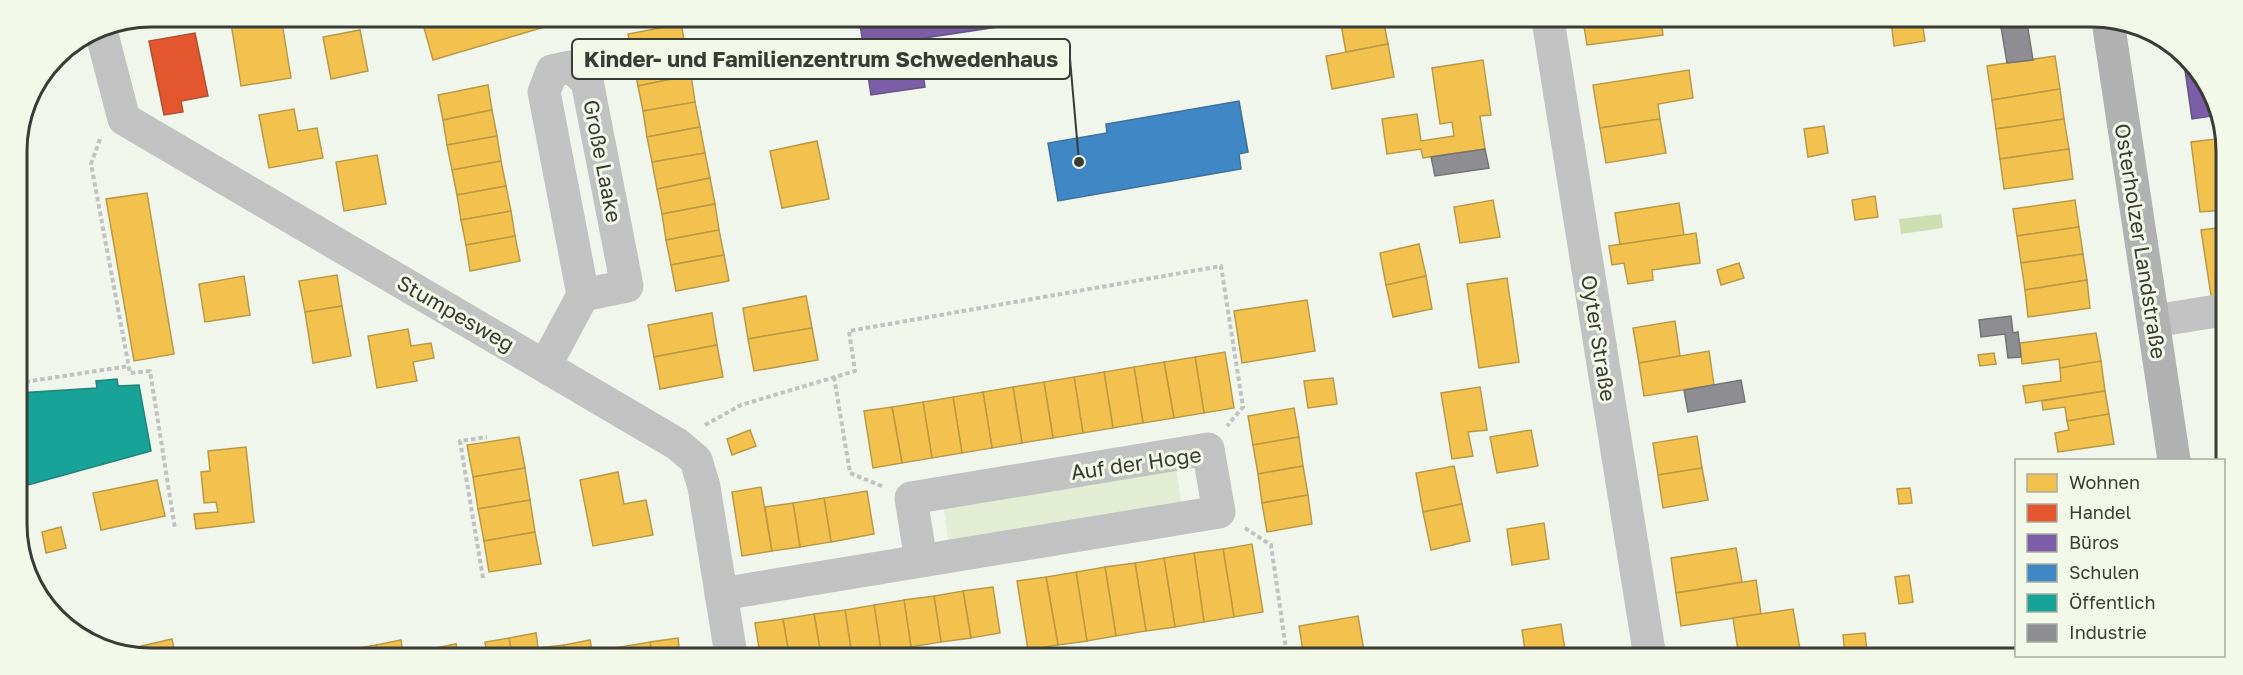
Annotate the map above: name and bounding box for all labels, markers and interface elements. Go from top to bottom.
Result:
callout: Kinder- und Familienzentrum Schwedenhaus [572,39,1070,79]
text: Kinder- und Familienzentrum Schwedenhaus [584,45,1058,72]
street label: Große Laake [578,97,628,225]
street label: Osterholzer Landstraße [2110,122,2172,360]
street label: Stumpesweg [393,269,519,357]
street label: Oyter Straße [1576,273,1622,403]
street label: Auf der Hoge [1069,441,1203,485]
legend [2015,459,2225,657]
text: Wohnen [2069,471,2140,493]
text: Handel [2069,501,2131,523]
text: Büros [2069,531,2119,553]
text: Schulen [2069,561,2139,583]
text: Öffentlich [2069,591,2155,613]
text: Industrie [2069,621,2147,643]

